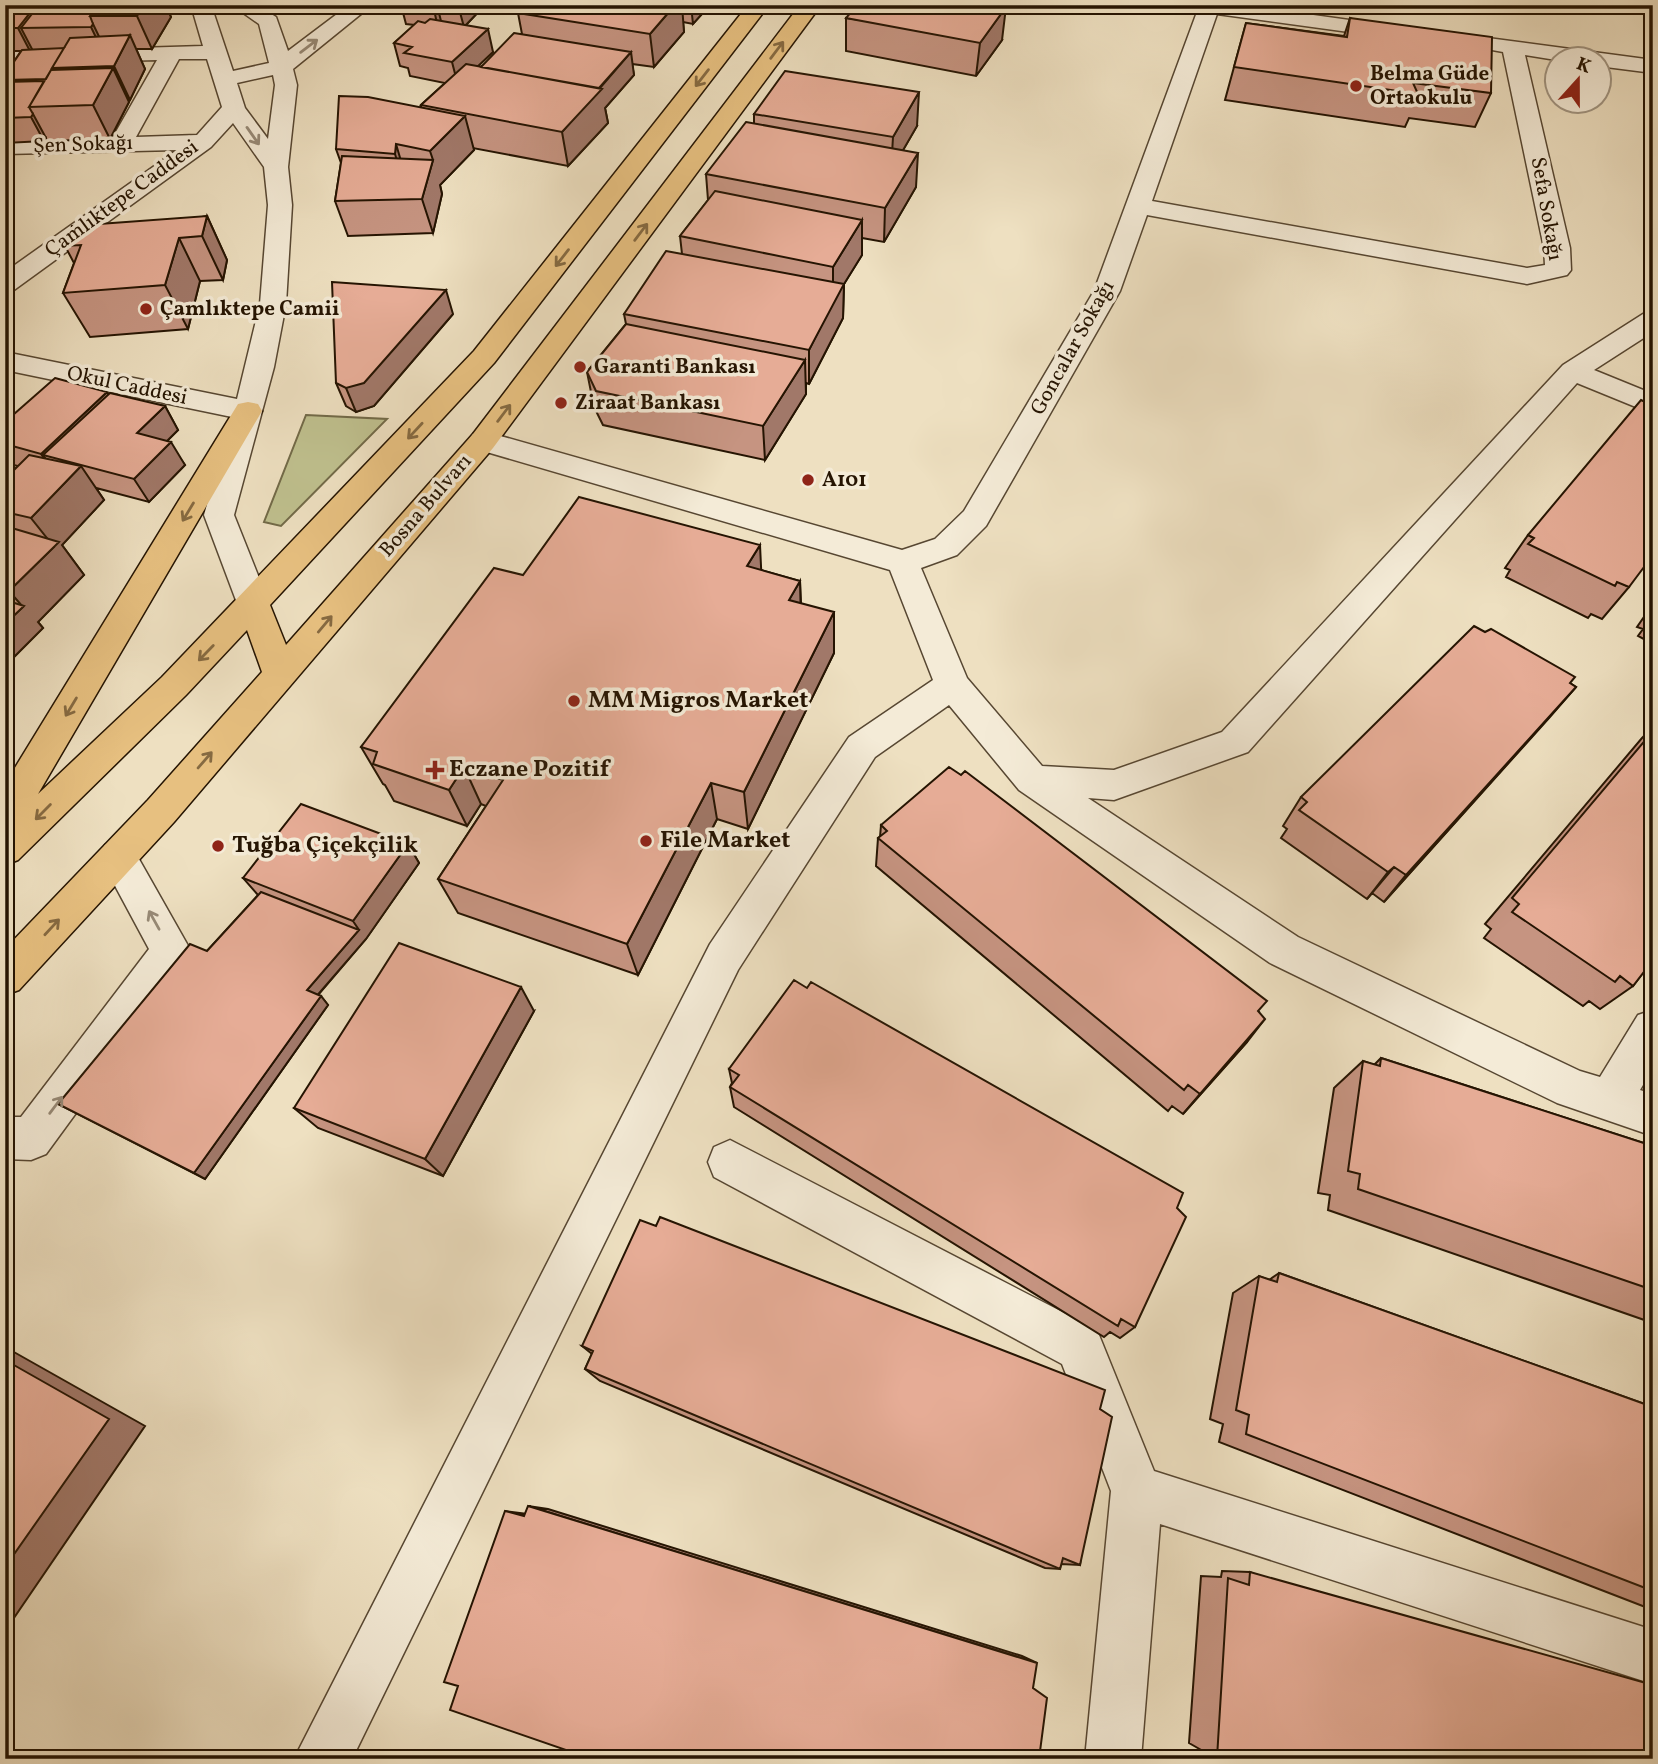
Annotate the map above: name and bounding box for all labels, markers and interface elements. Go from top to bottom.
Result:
one-way arrow [299,39,318,53]
one-way arrow [770,41,785,60]
north arrow [1542,46,1612,116]
text: K [1572,51,1595,81]
place label: Belma Güde Ortaokulu [1370,60,1489,113]
one-way arrow [694,69,709,87]
marker: Belma Güde Ortaokulu [1348,78,1364,94]
one-way arrow [246,126,260,145]
street label: Şen Sokağı [33,129,133,161]
street label: Çamlıktepe Caddesi [39,133,205,265]
street label: Sefa Sokağı [1523,155,1569,263]
one-way arrow [633,223,648,241]
one-way arrow [554,248,569,266]
street label: Goncalar Sokağı [1024,275,1122,421]
place label: Çamlıktepe Camii [160,295,339,324]
marker: Çamlıktepe Camii [138,301,154,317]
place label: Garanti Bankası [594,353,756,382]
street label: Okul Caddesi [64,359,190,413]
marker: Garanti Bankası [572,359,588,375]
place label: Ziraat Bankası [575,389,720,418]
marker: Ziraat Bankası [553,395,569,411]
one-way arrow [496,404,511,423]
one-way arrow [406,422,423,439]
street label: Bosna Bulvarı [373,448,479,564]
place label: A101 [822,466,867,495]
marker: A101 [800,472,816,488]
one-way arrow [181,501,195,521]
one-way arrow [317,615,332,633]
one-way arrow [197,644,214,661]
place label: MM Migros Market [588,684,808,718]
marker: MM Migros Market [566,693,582,709]
one-way arrow [64,696,78,716]
one-way arrow [197,751,213,769]
place label: Eczane Pozitif [449,753,612,787]
marker: Eczane Pozitif [427,762,443,778]
one-way arrow [35,803,52,820]
place label: File Market [660,824,790,858]
place label: Tuğba Çiçekçilik [232,829,418,863]
marker: File Market [638,833,654,849]
marker: Tuğba Çiçekçilik [210,838,226,854]
one-way arrow [147,911,161,931]
one-way arrow [43,919,60,936]
one-way arrow [49,1096,64,1115]

